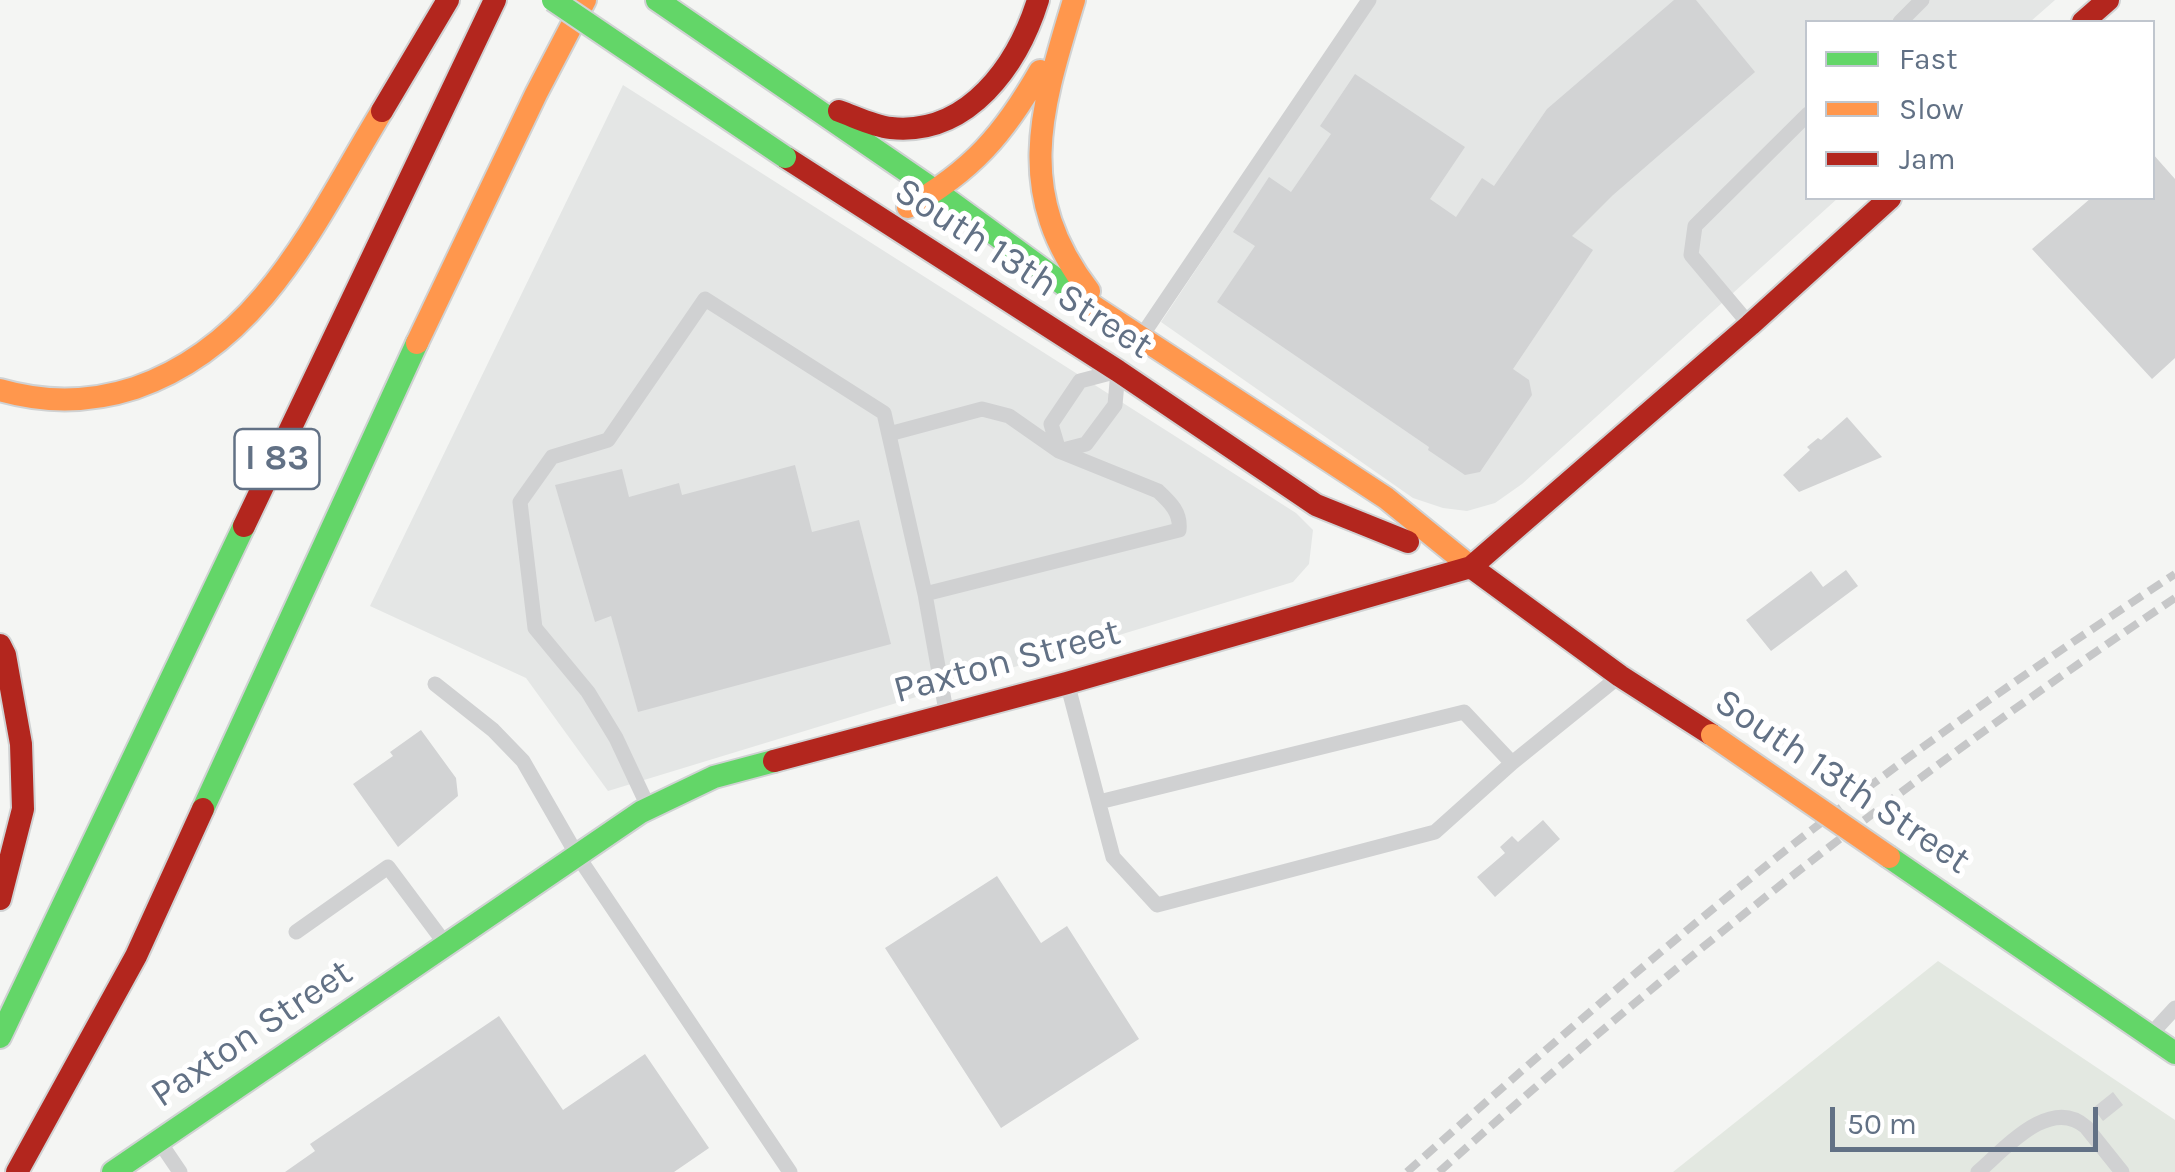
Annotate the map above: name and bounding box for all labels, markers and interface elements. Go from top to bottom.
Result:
legend [1805,20,2155,200]
text: Fast [1899,41,1958,77]
text: Slow [1899,91,1964,127]
text: Jam [1899,141,1956,177]
street label: South 13th Street [885,169,1161,369]
road number: I 83 [234,429,320,489]
street label: Paxton Street [889,610,1125,714]
street label: South 13th Street [1705,680,1979,884]
street label: Paxton Street [143,950,361,1118]
scale bar [1835,1087,2102,1149]
text: 50 m [1847,1106,1917,1142]

